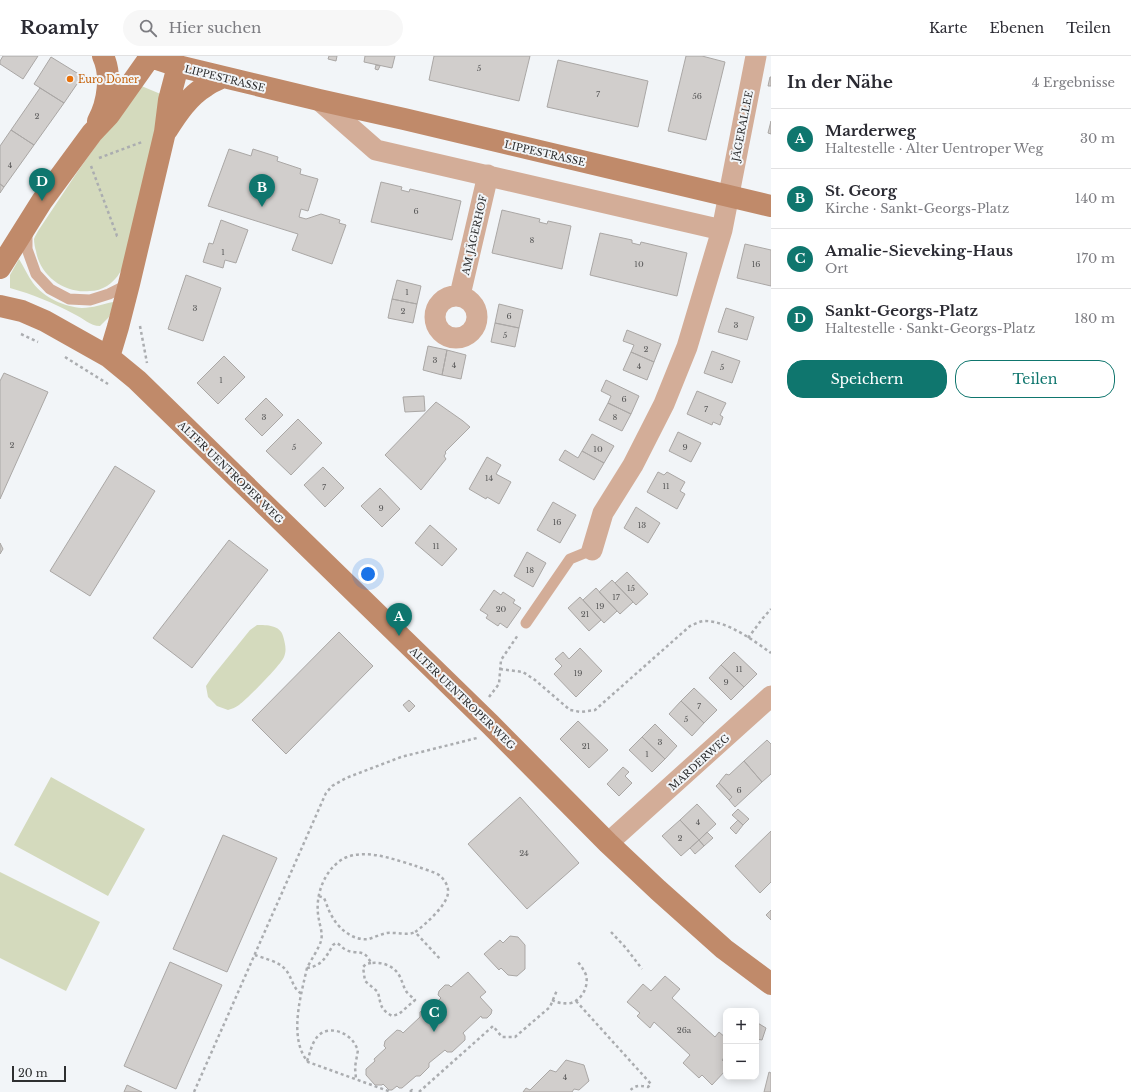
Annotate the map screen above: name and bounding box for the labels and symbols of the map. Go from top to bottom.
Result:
street label: LIPPESTRASSE [183,62,267,95]
house number: 5 [477,63,482,73]
place label: Euro Döner [78,73,139,86]
marker: Euro Döner [65,74,75,84]
house number: 7 [596,89,601,99]
street label: JÄGERALLEE [728,89,756,165]
house number: 56 [692,91,702,101]
house number: 2 [35,111,40,121]
street label: LIPPESTRASSE [503,138,587,169]
house number: 4 [8,160,13,170]
pin: D [29,168,55,201]
pin: B [249,174,275,207]
street label: AM JÄGERHOF [458,193,490,277]
house number: 6 [413,206,419,216]
house number: 8 [530,235,535,245]
house number: 1 [221,247,225,257]
house number: 10 [634,259,644,269]
house number: 16 [752,259,760,269]
house number: 1 [405,287,409,297]
house number: 3 [193,303,198,313]
house number: 2 [401,306,406,316]
house number: 6 [506,311,512,321]
house number: 3 [734,320,739,330]
house number: 5 [503,330,508,340]
house number: 2 [644,344,649,354]
house number: 3 [433,355,438,365]
house number: 4 [452,360,457,370]
house number: 4 [637,361,642,371]
house number: 5 [720,362,725,372]
house number: 1 [219,375,223,385]
house number: 6 [621,394,627,404]
house number: 7 [704,404,709,414]
house number: 3 [262,412,267,422]
house number: 8 [613,412,618,422]
street label: ALTER UENTROPER WEG [175,418,286,526]
house number: 2 [10,440,15,450]
house number: 5 [292,442,297,452]
house number: 9 [682,442,688,452]
house number: 10 [593,444,603,454]
house number: 14 [485,473,493,483]
house number: 11 [662,481,670,491]
house number: 7 [322,482,327,492]
house number: 9 [378,503,384,513]
house number: 16 [553,517,561,527]
house number: 13 [638,520,646,530]
house number: 11 [432,541,440,551]
your location [358,564,378,584]
house number: 18 [526,565,534,575]
house number: 15 [627,583,636,593]
house number: 17 [612,592,621,602]
house number: 19 [596,601,604,611]
pin: A [386,603,412,636]
house number: 20 [496,604,507,614]
house number: 21 [581,609,590,619]
street label: ALTER UENTROPER WEG [407,644,518,752]
house number: 11 [735,664,743,674]
house number: 19 [574,668,582,678]
house number: 9 [723,677,729,687]
house number: 7 [697,701,702,711]
house number: 5 [684,714,689,724]
street label: MARDERWEG [666,731,733,793]
house number: 3 [658,737,663,747]
house number: 21 [582,741,591,751]
house number: 1 [645,749,649,759]
house number: 6 [736,785,742,795]
house number: 4 [696,817,701,827]
house number: 2 [678,833,683,843]
house number: 24 [519,848,529,858]
pin: C [421,999,447,1032]
house number: 26a [677,1025,692,1035]
scale bar [12,1064,66,1083]
house number: 4 [563,1072,568,1082]

